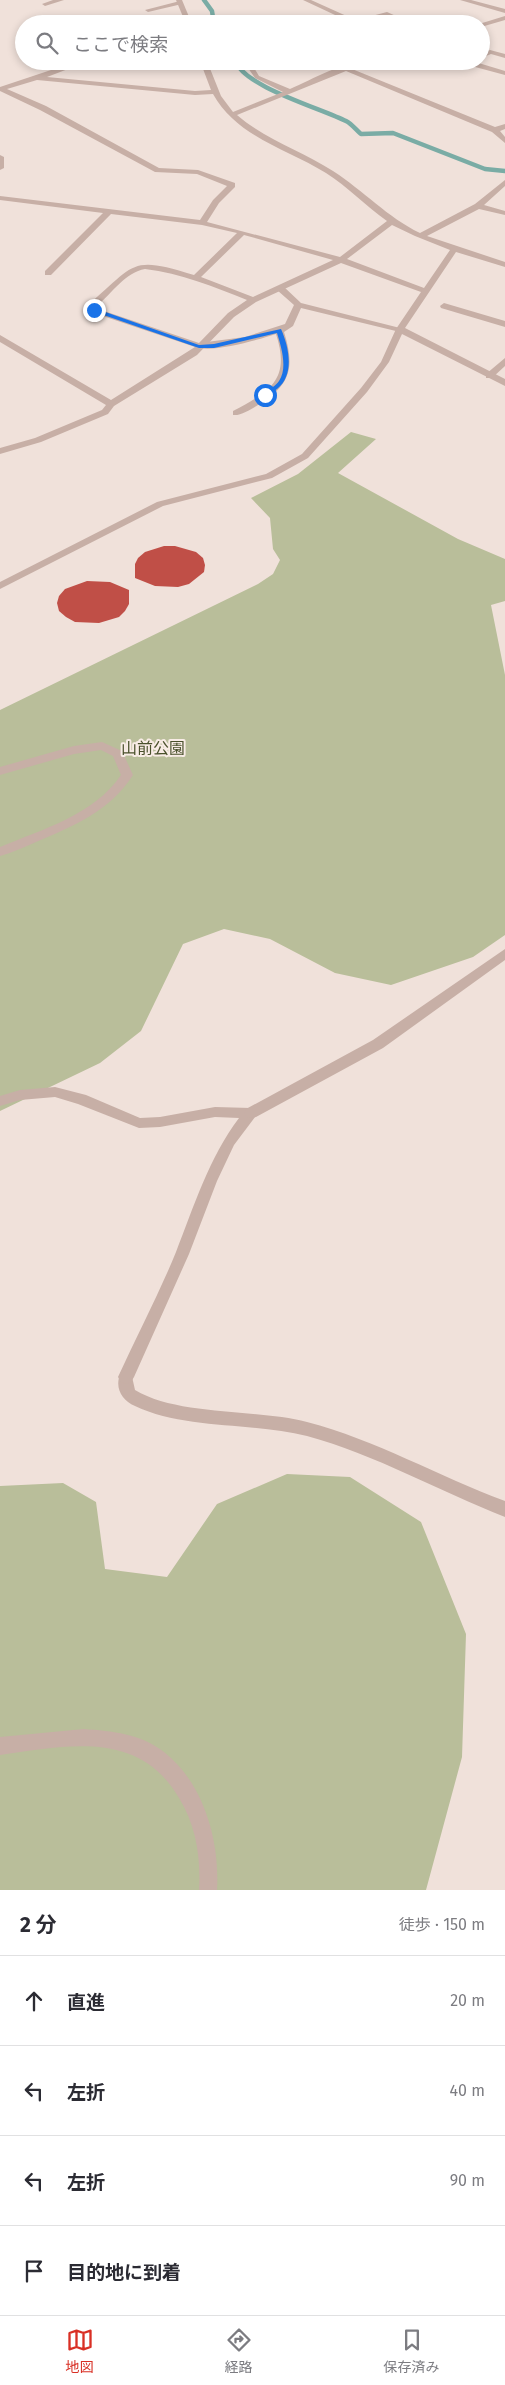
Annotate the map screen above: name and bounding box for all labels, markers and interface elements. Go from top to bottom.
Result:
search box [15,15,490,70]
icon: search [33,29,61,57]
text: ここで検索 [73,33,168,56]
route end [83,299,106,322]
route start [254,384,277,407]
park label: 山前公園 [121,739,185,758]
text: 2 分 [20,1912,57,1938]
text: 徒歩 · 150 m [399,1915,485,1934]
icon: ahead [20,1987,48,2015]
text: 直進 [67,1991,105,2014]
text: 20 m [450,1991,485,2010]
icon: left [20,2077,48,2105]
text: 左折 [67,2081,105,2104]
text: 40 m [450,2081,485,2100]
icon: left [20,2167,48,2195]
text: 左折 [67,2171,105,2194]
text: 90 m [450,2171,485,2190]
icon: arrive [20,2257,48,2285]
text: 目的地に到着 [67,2261,181,2284]
tab: 地図 [66,2326,94,2376]
tab: 経路 [225,2326,253,2376]
tab: 保存済み [384,2326,440,2376]

